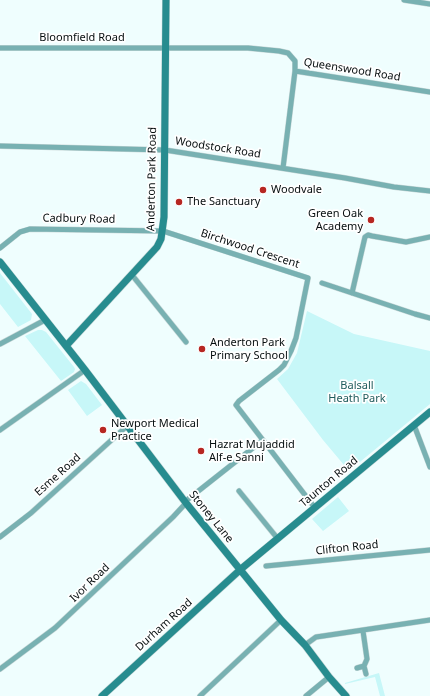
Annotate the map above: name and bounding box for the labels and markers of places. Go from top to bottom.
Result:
place label: Woodvale [271,183,322,197]
marker: Woodvale [258,185,268,195]
place label: The Sanctuary [187,195,260,209]
marker: The Sanctuary [174,197,184,207]
place label: Green Oak Academy [308,207,363,233]
marker: Green Oak Academy [366,215,376,225]
place label: Anderton Park Primary School [210,336,288,362]
marker: Anderton Park Primary School [197,344,207,354]
place label: Newport Medical Practice [111,417,199,443]
marker: Newport Medical Practice [98,425,108,435]
place label: Hazrat Mujaddid Alf-e Sanni [209,438,295,464]
marker: Hazrat Mujaddid Alf-e Sanni [196,446,206,456]

